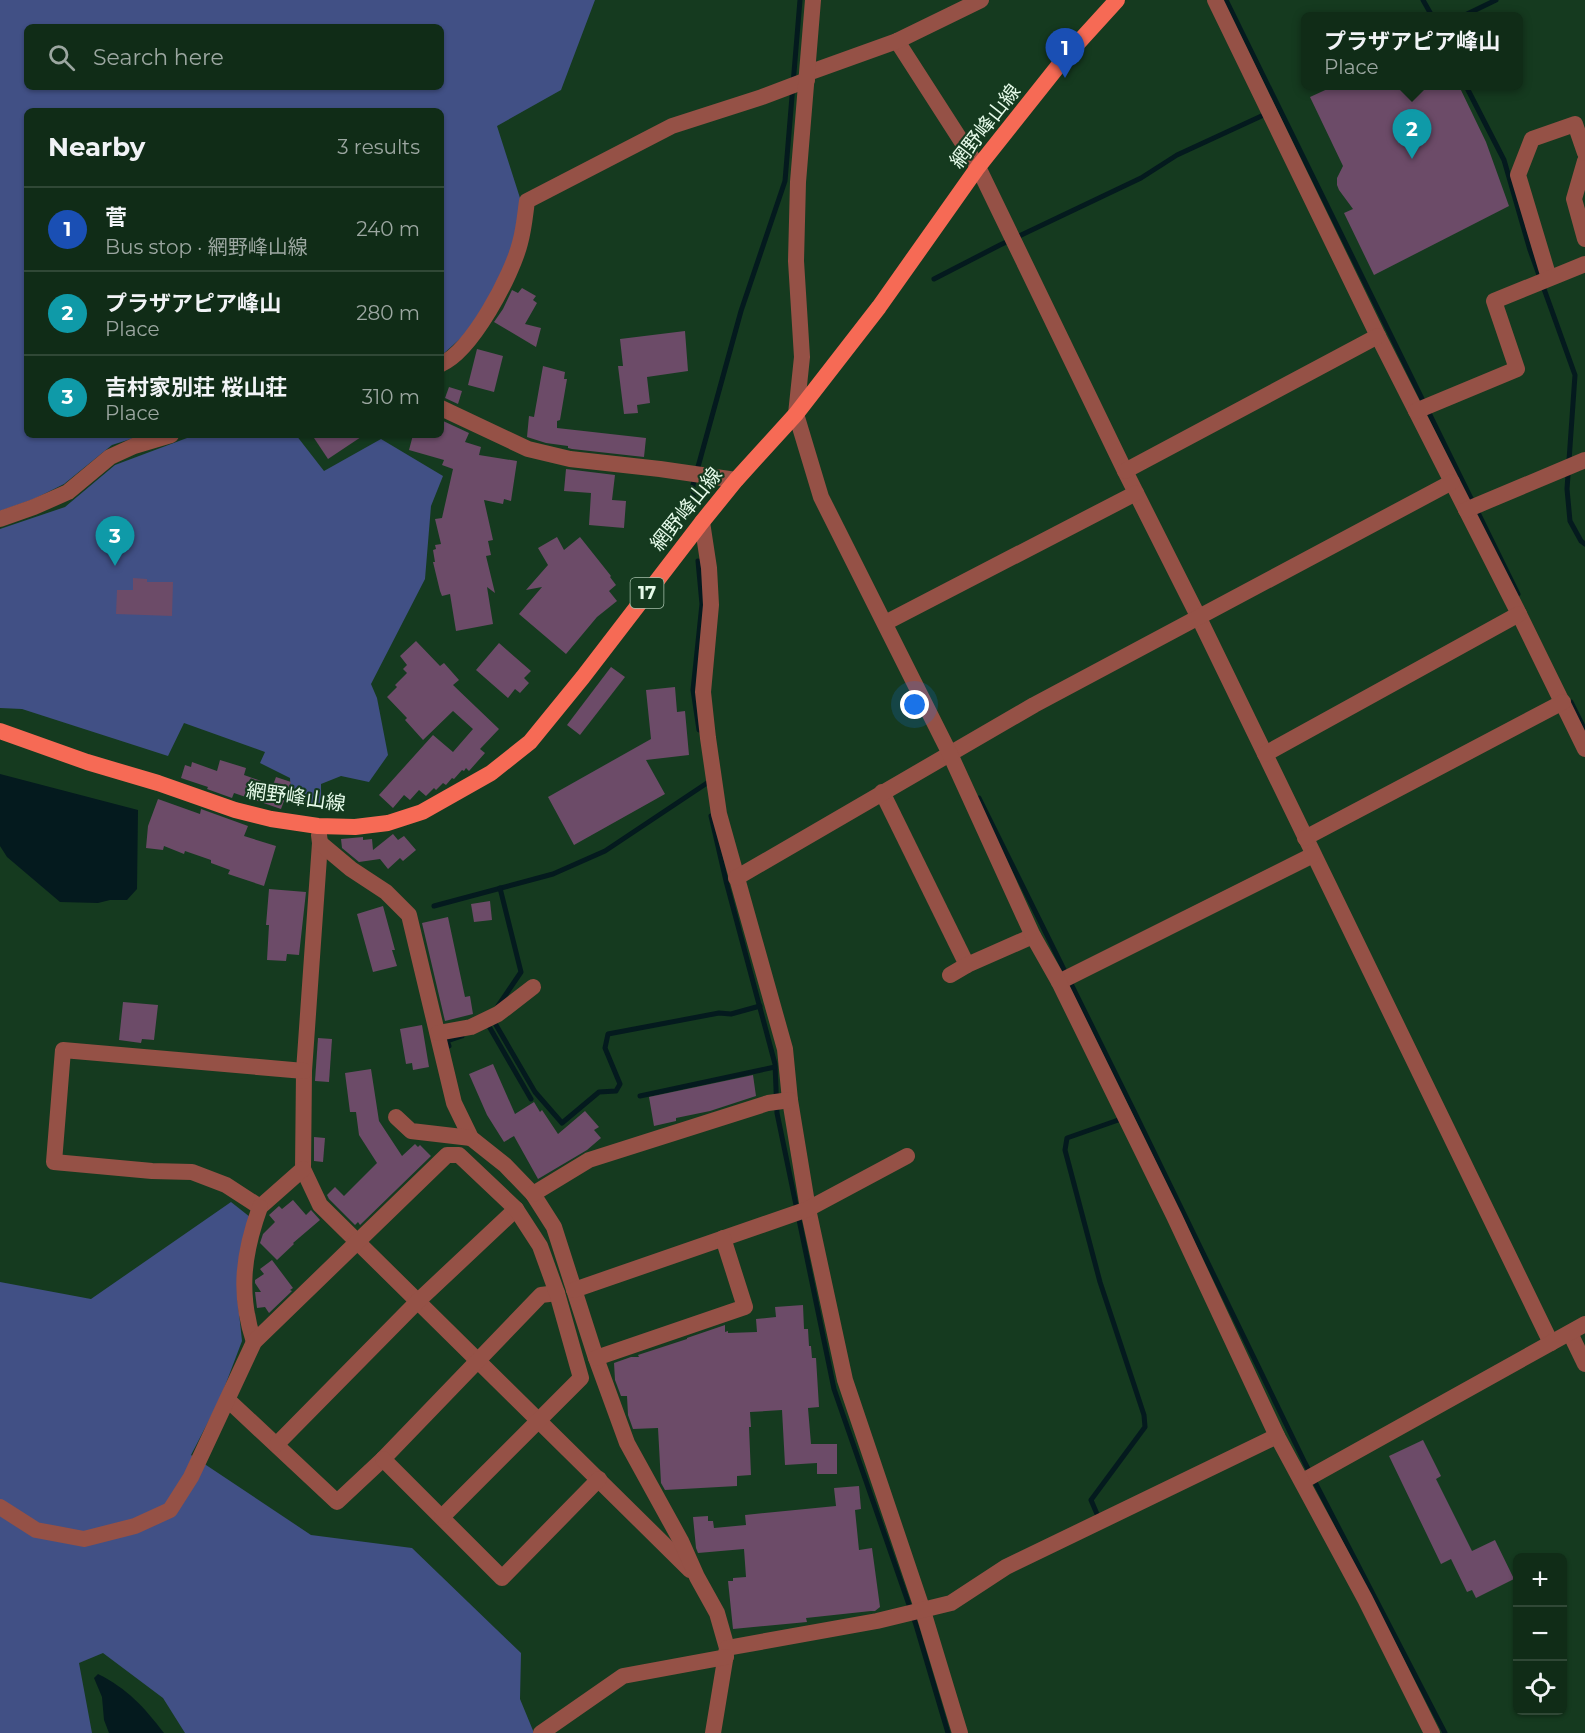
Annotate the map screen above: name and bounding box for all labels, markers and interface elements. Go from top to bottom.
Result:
popup [1301,12,1523,90]
search box [24,24,444,90]
pin: 1 [1046,28,1084,78]
text: プラザアピア峰山 [1324,28,1500,55]
icon: search [45,41,78,74]
text: Search here [93,44,224,71]
text: Place [1324,55,1379,79]
street label: 網野峰山線 [945,79,1025,173]
pin: 2 [1392,110,1432,159]
text: Nearby [48,131,145,163]
text: 3 results [337,135,420,159]
text: 菅 [105,204,127,231]
text: 1 [64,217,71,241]
text: 240 m [356,217,420,241]
text: Bus stop · 網野峰山線 [105,235,308,259]
text: プラザアピア峰山 [105,290,281,317]
text: 2 [62,301,73,325]
text: 280 m [356,301,420,325]
text: Place [105,317,160,341]
text: 吉村家別荘 桜山荘 [105,374,287,401]
text: 3 [62,385,73,409]
text: 310 m [362,385,420,409]
text: Place [105,401,160,425]
street label: 網野峰山線 [645,463,727,555]
pin: 3 [96,516,134,566]
road number: 17 [630,578,664,608]
your location [900,690,929,719]
street label: 網野峰山線 [245,778,347,816]
map controls [1513,1553,1567,1715]
button: + [1513,1553,1567,1607]
button: − [1513,1607,1567,1661]
button: locate [1513,1661,1567,1715]

